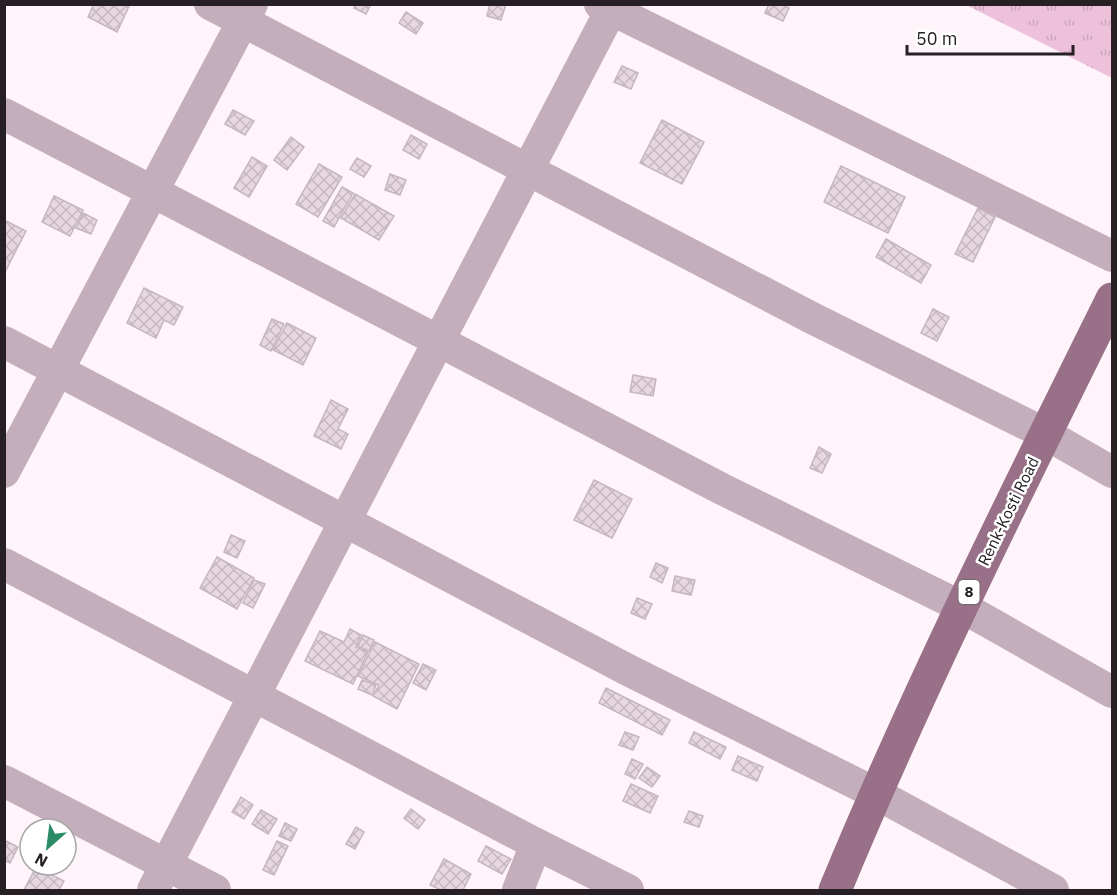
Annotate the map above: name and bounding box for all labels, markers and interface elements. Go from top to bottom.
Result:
scale bar [907,18,1074,56]
text: 50 m [916,27,958,50]
street label: Renk-Kosti Road [973,453,1043,569]
road number: 8 [958,580,980,604]
north arrow [18,817,78,877]
text: N [31,849,51,872]

